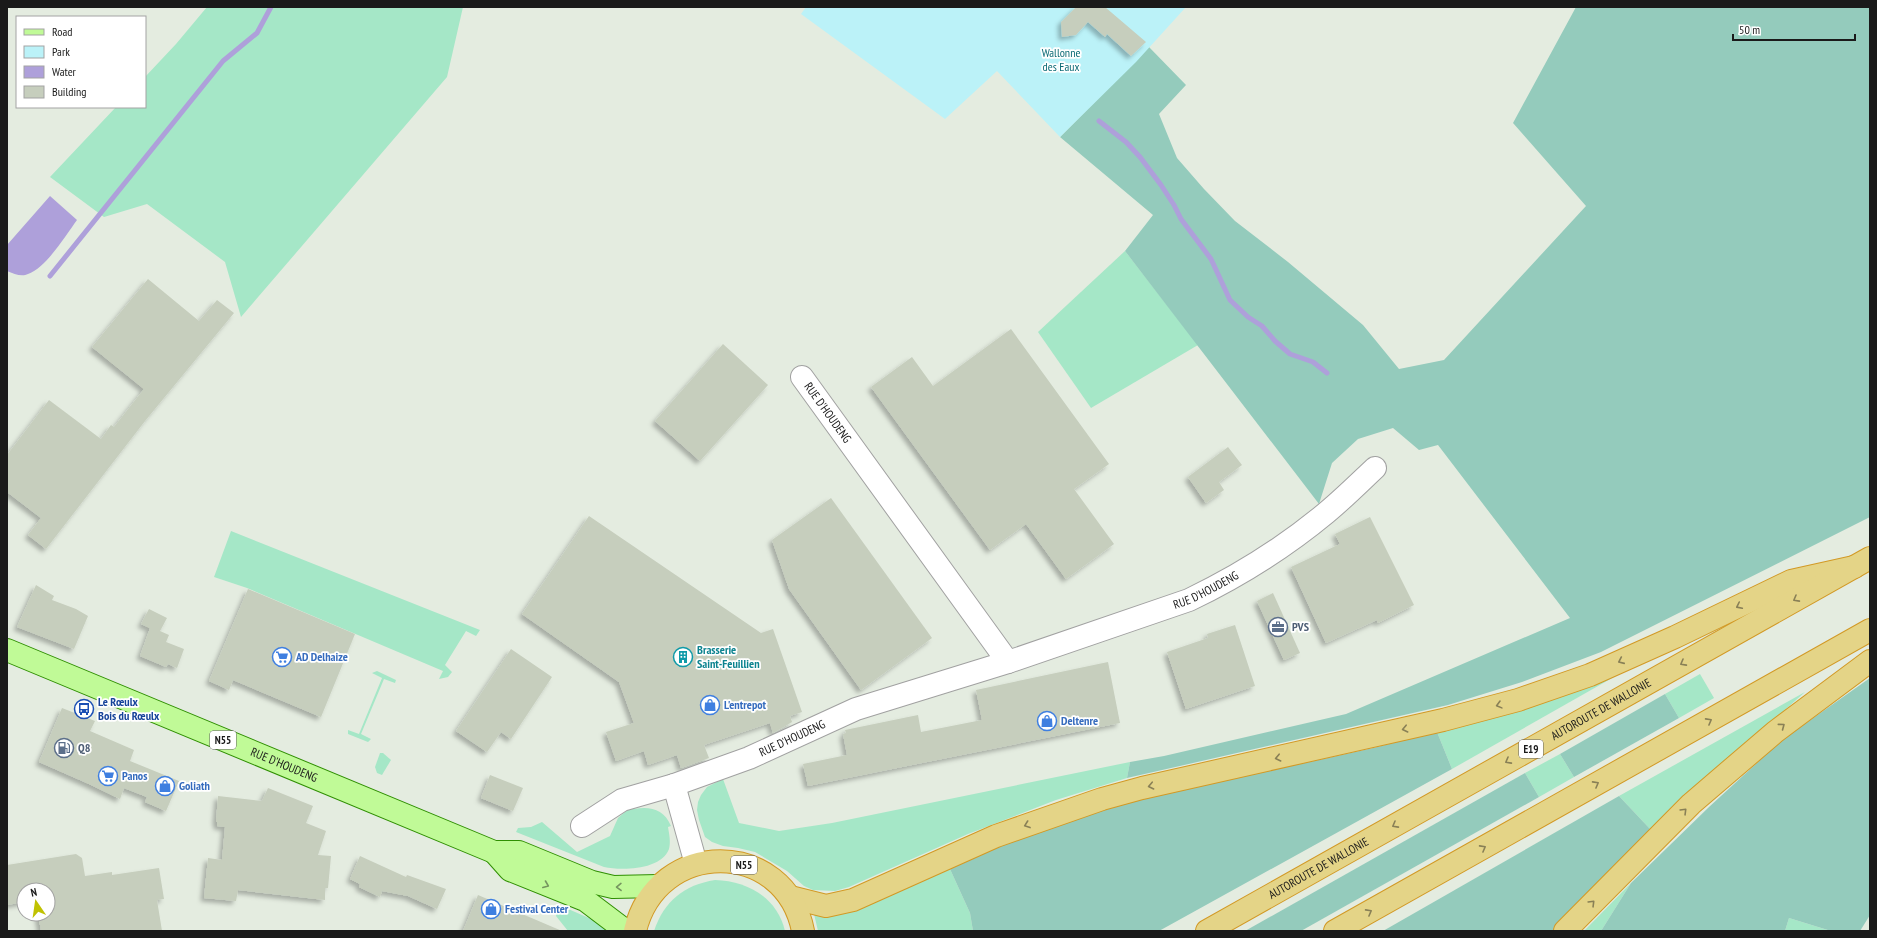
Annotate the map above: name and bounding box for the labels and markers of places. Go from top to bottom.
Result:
office icon: PVS [1267,616,1289,638]
place label: PVS [1292,619,1309,634]
place label: Brasserie Saint-Feuillien [697,642,760,671]
supermarket icon: AD Delhaize [271,646,293,668]
building icon: Brasserie Saint-Feuillien [672,646,694,668]
place label: AD Delhaize [295,649,348,664]
place label: Le Rœulx Bois du Rœulx [98,694,160,723]
shop icon: L'entrepot [699,694,721,716]
place label: L'entrepot [724,697,767,712]
bus stop icon: Le Rœulx Bois du Rœulx [73,698,95,720]
shop icon: Deltenre [1036,710,1058,732]
place label: Deltenre [1061,713,1098,728]
fuel station icon: Q8 [53,737,75,759]
place label: Q8 [78,740,91,755]
supermarket icon: Panos [97,765,119,787]
place label: Panos [122,768,147,783]
shop icon: Goliath [154,775,176,797]
place label: Goliath [179,778,210,793]
shop icon: Festival Center [480,898,502,920]
place label: Festival Center [505,901,569,916]

